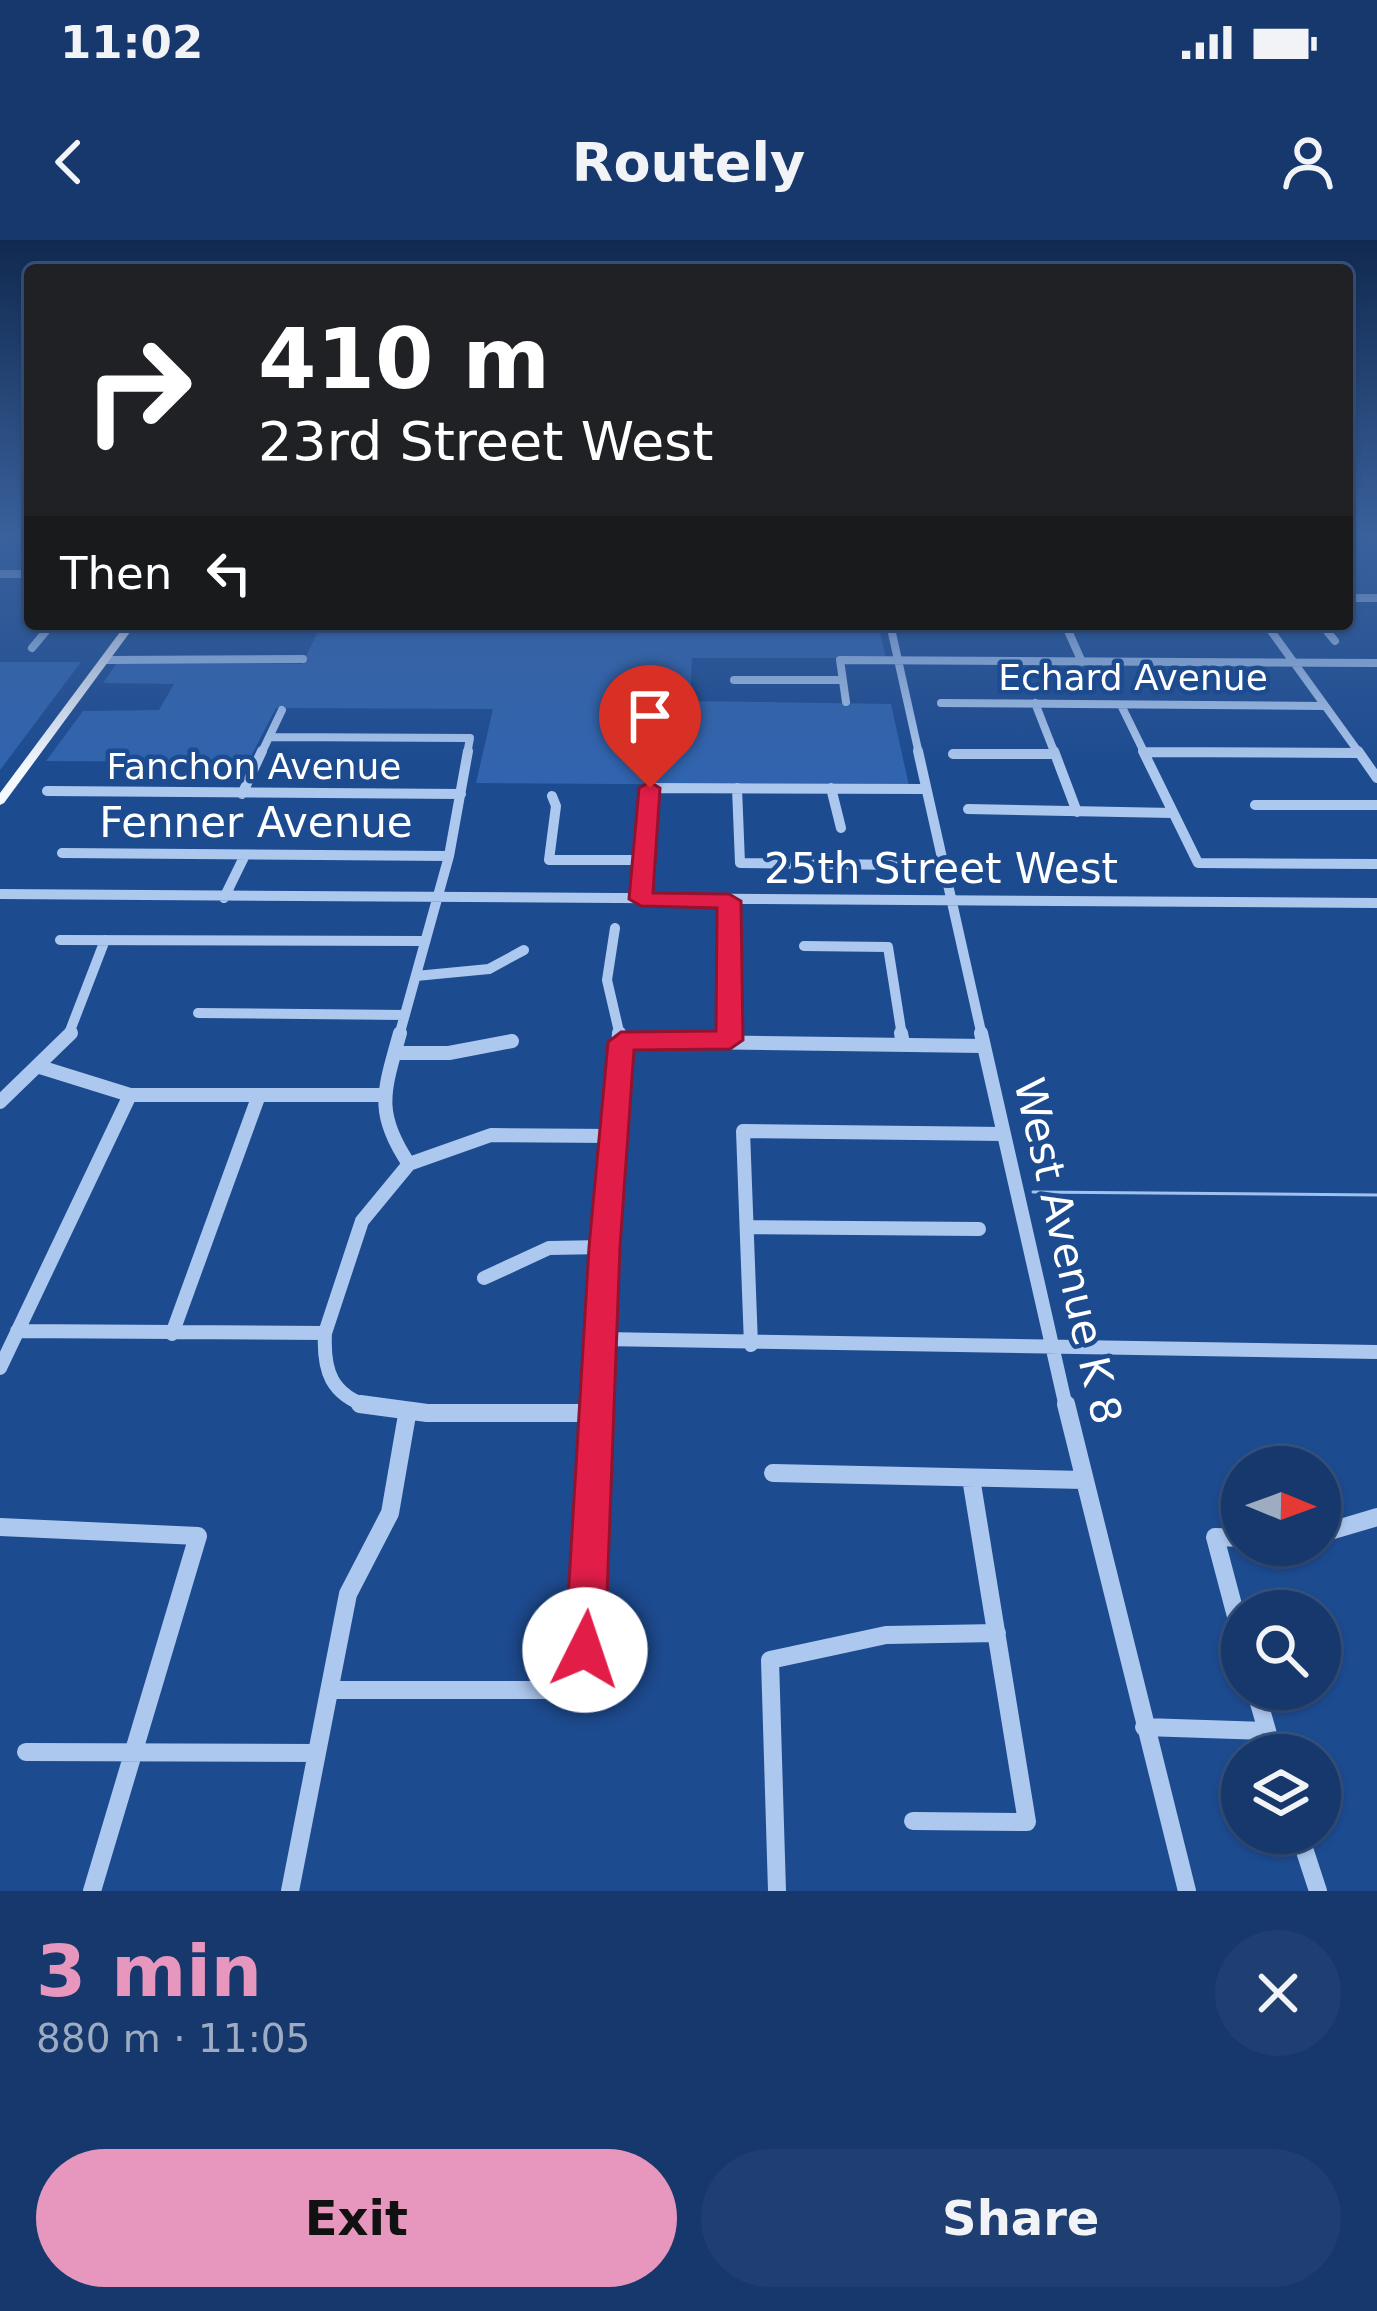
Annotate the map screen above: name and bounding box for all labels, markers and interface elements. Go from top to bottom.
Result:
text: 11:02 [60,16,203,69]
icon: back [36,129,102,195]
icon: person [1275,129,1341,195]
text: Routely [572,131,805,194]
text: 410 m [258,310,550,408]
icon: right [60,312,216,468]
text: 23rd Street West [258,410,713,473]
icon: left [196,540,262,606]
text: Then [60,547,172,600]
street label: Echard Avenue [998,657,1268,698]
pin [599,665,701,788]
icon: arrive [617,683,683,749]
street label: Fanchon Avenue [107,746,401,787]
street label: Fenner Avenue [99,798,413,847]
street label: 25th Street West [764,844,1118,893]
street label: West Avenue K 8 [1004,1073,1132,1429]
north arrow [1221,1446,1341,1566]
map controls [1221,1446,1341,1854]
position arrow [522,1587,648,1713]
button: search [1221,1590,1341,1710]
button: layers [1221,1734,1341,1854]
text: 3 min [36,1929,262,2013]
button: close [1215,1930,1341,2056]
text: 880 m · 11:05 [36,2016,310,2061]
button: Exit [36,2149,677,2287]
button: Share [701,2149,1341,2287]

